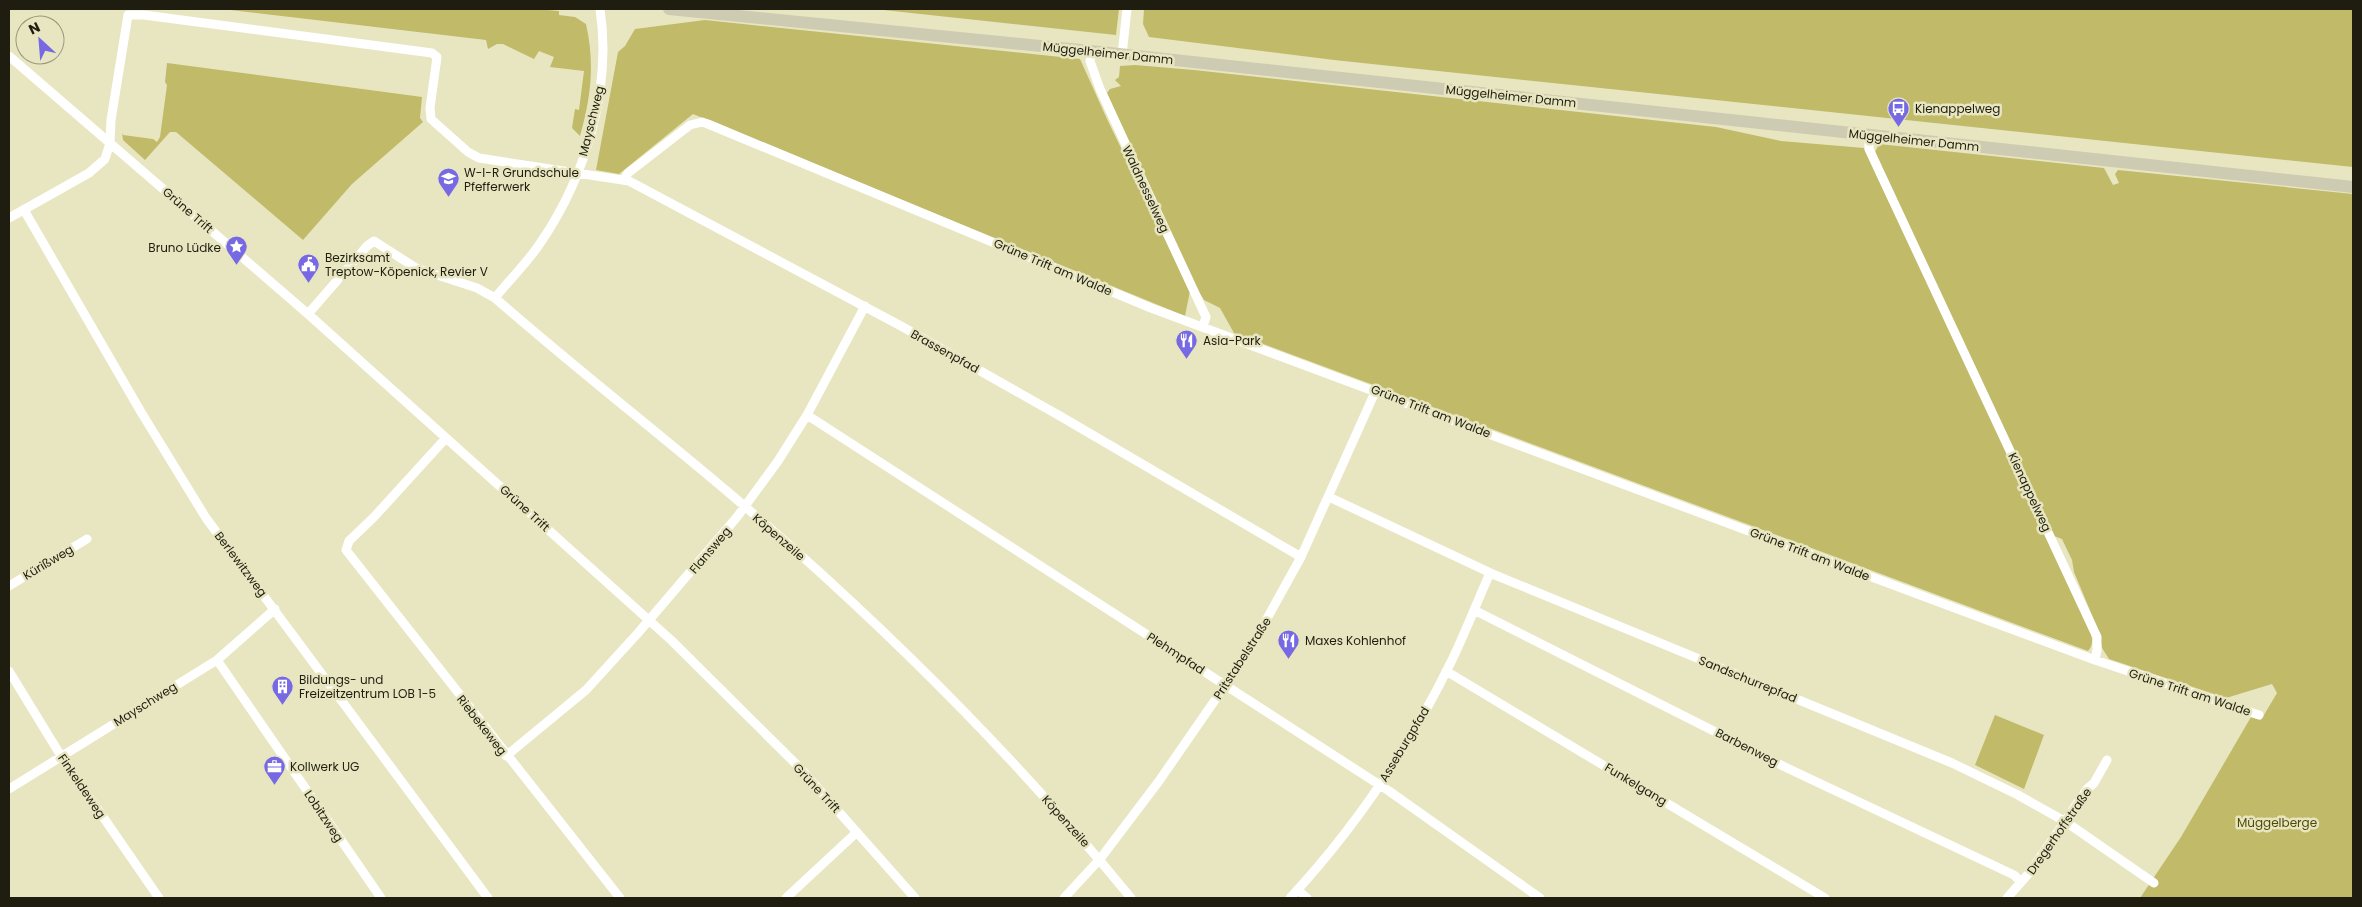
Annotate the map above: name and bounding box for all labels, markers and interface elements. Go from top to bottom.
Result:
north arrow [15,15,65,65]
text: N [25,17,43,40]
street label: Müggelheimer Damm [1042,38,1174,68]
street label: Müggelheimer Damm [1445,81,1577,111]
street label: Mayschweg [574,84,608,158]
bus stop icon: Kienappelweg [1887,96,1911,127]
place label: Kienappelweg [1915,100,2000,117]
street label: Müggelheimer Damm [1848,125,1980,155]
street label: Waldnesselweg [1118,143,1174,235]
place label: W-I-R Grundschule Pfefferwerk [464,164,579,195]
school or university icon: W-I-R Grundschule Pfefferwerk [436,167,460,198]
street label: Grüne Trift [159,183,217,237]
street label: Grüne Trift am Walde [991,234,1115,300]
place icon: Bruno Lüdke [225,235,249,266]
place label: Bruno Lüdke [148,239,221,256]
place label: Bezirksamt Treptow-Köpenick, Revier V [325,249,488,280]
public building icon: Bezirksamt Treptow-Köpenick, Revier V [297,252,321,283]
street label: Brassenpfad [908,325,982,377]
restaurant icon: Asia-Park [1175,328,1199,359]
place label: Asia-Park [1203,332,1262,349]
street label: Grüne Trift am Walde [1369,380,1493,442]
street label: Kienappelweg [2004,450,2056,534]
street label: Grüne Trift [496,481,554,535]
street label: Köpenzeile [749,509,809,565]
street label: Flansweg [685,523,735,577]
street label: Grüne Trift am Walde [1748,523,1872,585]
street label: Berlewitzweg [211,528,271,600]
street label: Kürißweg [20,540,76,584]
street label: Pritstabelstraße [1209,614,1275,702]
street label: Plehmpfad [1144,628,1208,678]
restaurant icon: Maxes Kohlenhof [1277,628,1301,659]
place label: Maxes Kohlenhof [1305,632,1406,649]
street label: Sandschurrepfad [1696,652,1800,706]
street label: Grüne Trift am Walde [2127,664,2253,720]
place label: Bildungs- und Freizeitzentrum LOB 1-5 [299,671,436,702]
building icon: Bildungs- und Freizeitzentrum LOB 1-5 [271,674,295,705]
street label: Mayschweg [110,678,180,730]
street label: Riebekeweg [453,691,511,759]
street label: Asseburgpfad [1375,703,1433,785]
street label: Barbenweg [1713,724,1781,770]
street label: Finkeldeweg [54,750,110,822]
office icon: Kollwerk UG [262,754,286,785]
place label: Kollwerk UG [290,758,359,775]
street label: Funkelgang [1602,759,1670,809]
street label: Grüne Trift [790,760,844,816]
street label: Dregerhoffstraße [2023,784,2095,878]
street label: Lobitzweg [300,787,348,845]
street label: Köpenzeile [1038,791,1094,851]
park label: Müggelberge [2237,814,2317,831]

